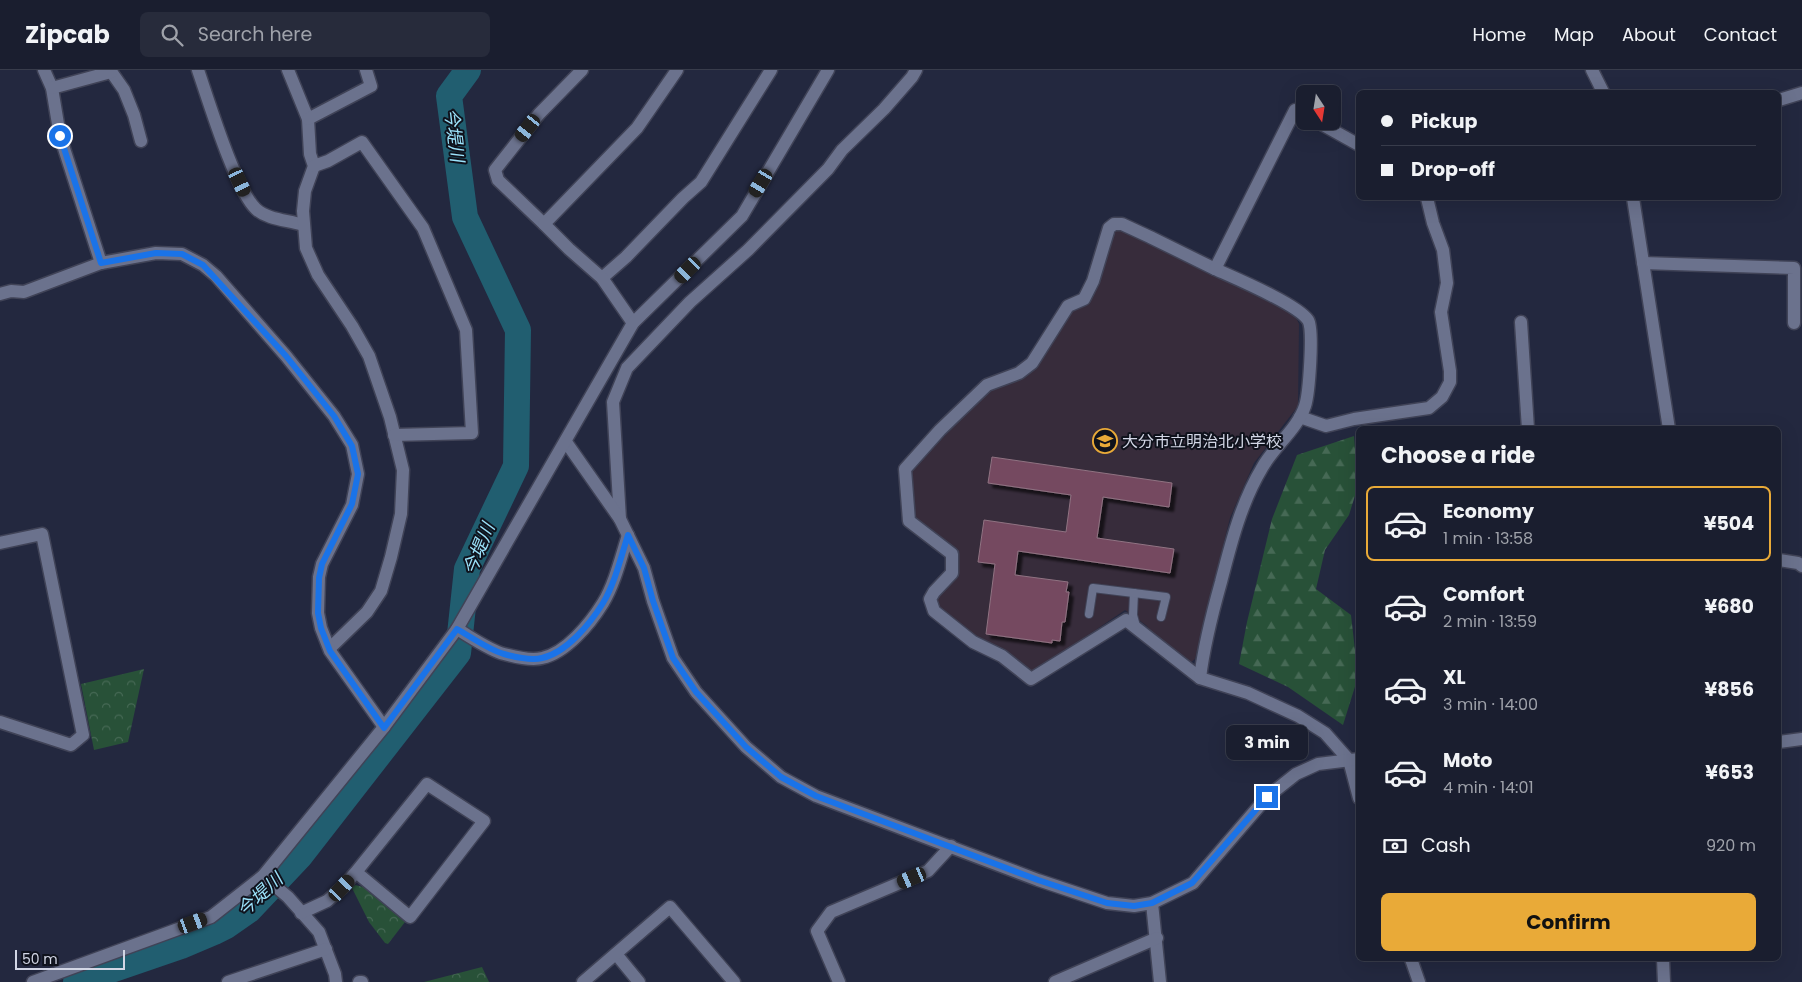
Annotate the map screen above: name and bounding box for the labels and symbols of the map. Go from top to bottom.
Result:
north arrow [1296,85,1341,130]
water label: 今堤川 [439,107,470,165]
car [512,112,543,144]
route start [49,125,71,147]
car [226,165,253,199]
car [746,166,775,200]
car [672,254,703,286]
school or university icon: 大分市立明治北小学校 [1092,428,1118,454]
place label: 大分市立明治北小学校 [1122,430,1282,453]
water label: 今堤川 [457,517,501,579]
callout: 3 min [1226,724,1308,760]
route end [1256,786,1278,808]
car [895,865,928,891]
water label: 今堤川 [231,866,289,922]
car [326,872,357,904]
car [176,911,209,935]
scale bar [15,947,125,970]

